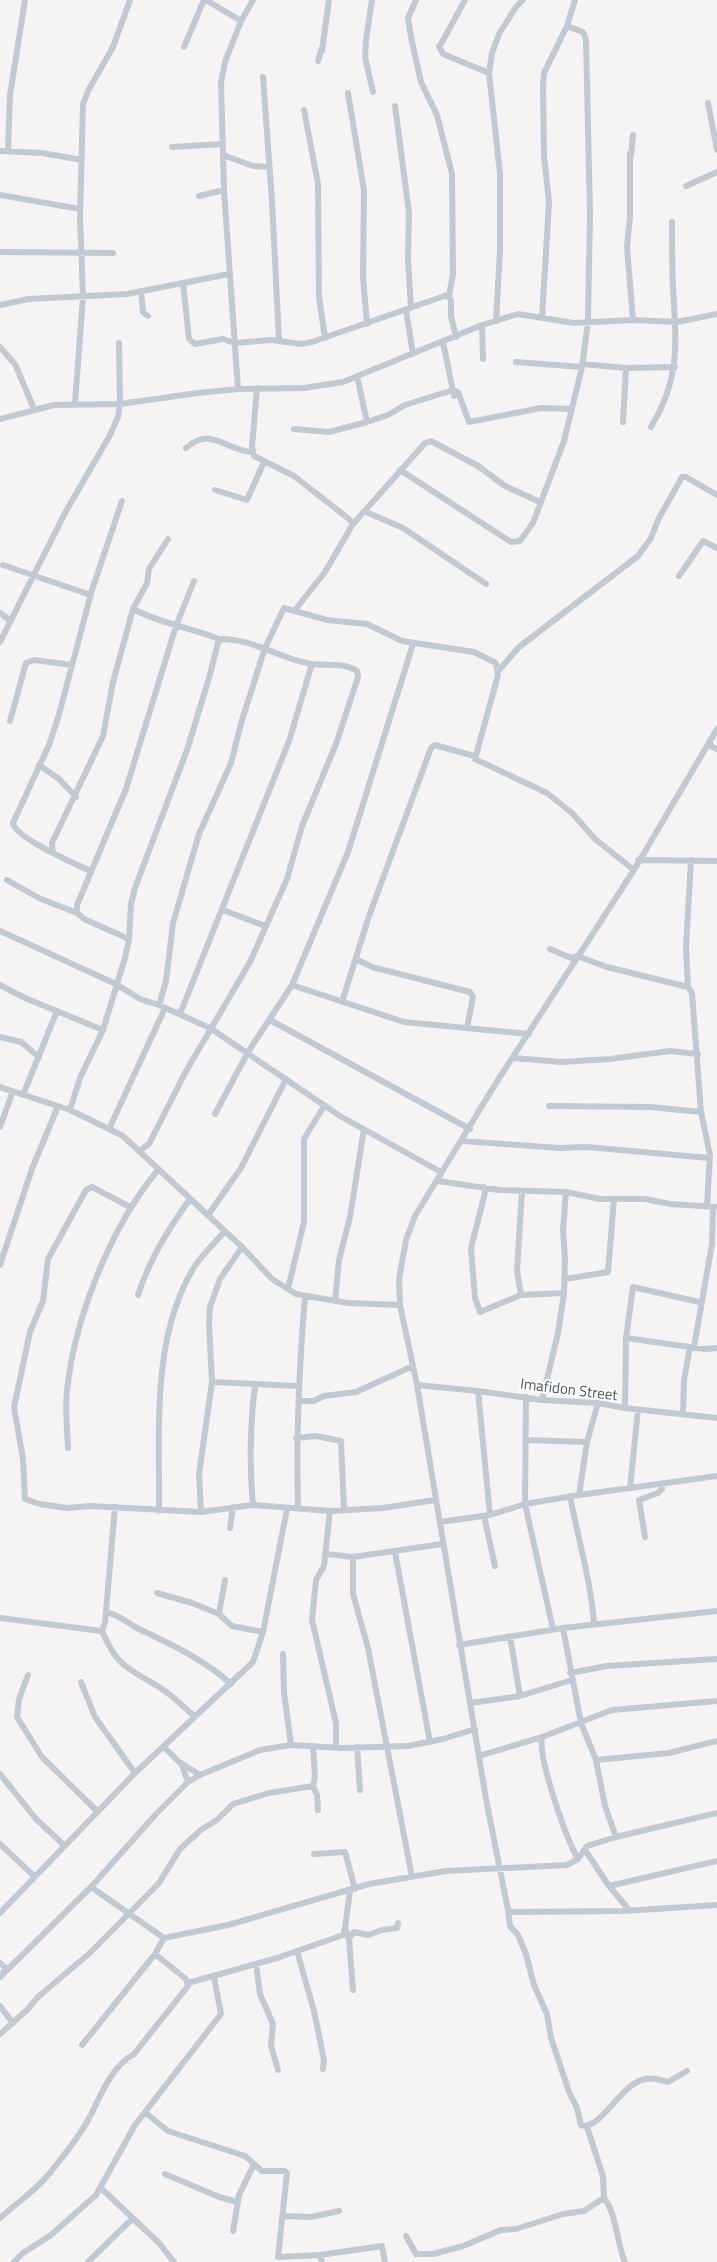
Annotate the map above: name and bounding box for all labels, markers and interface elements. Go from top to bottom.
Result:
street label: Imafidon Street [519,1372,620,1406]

